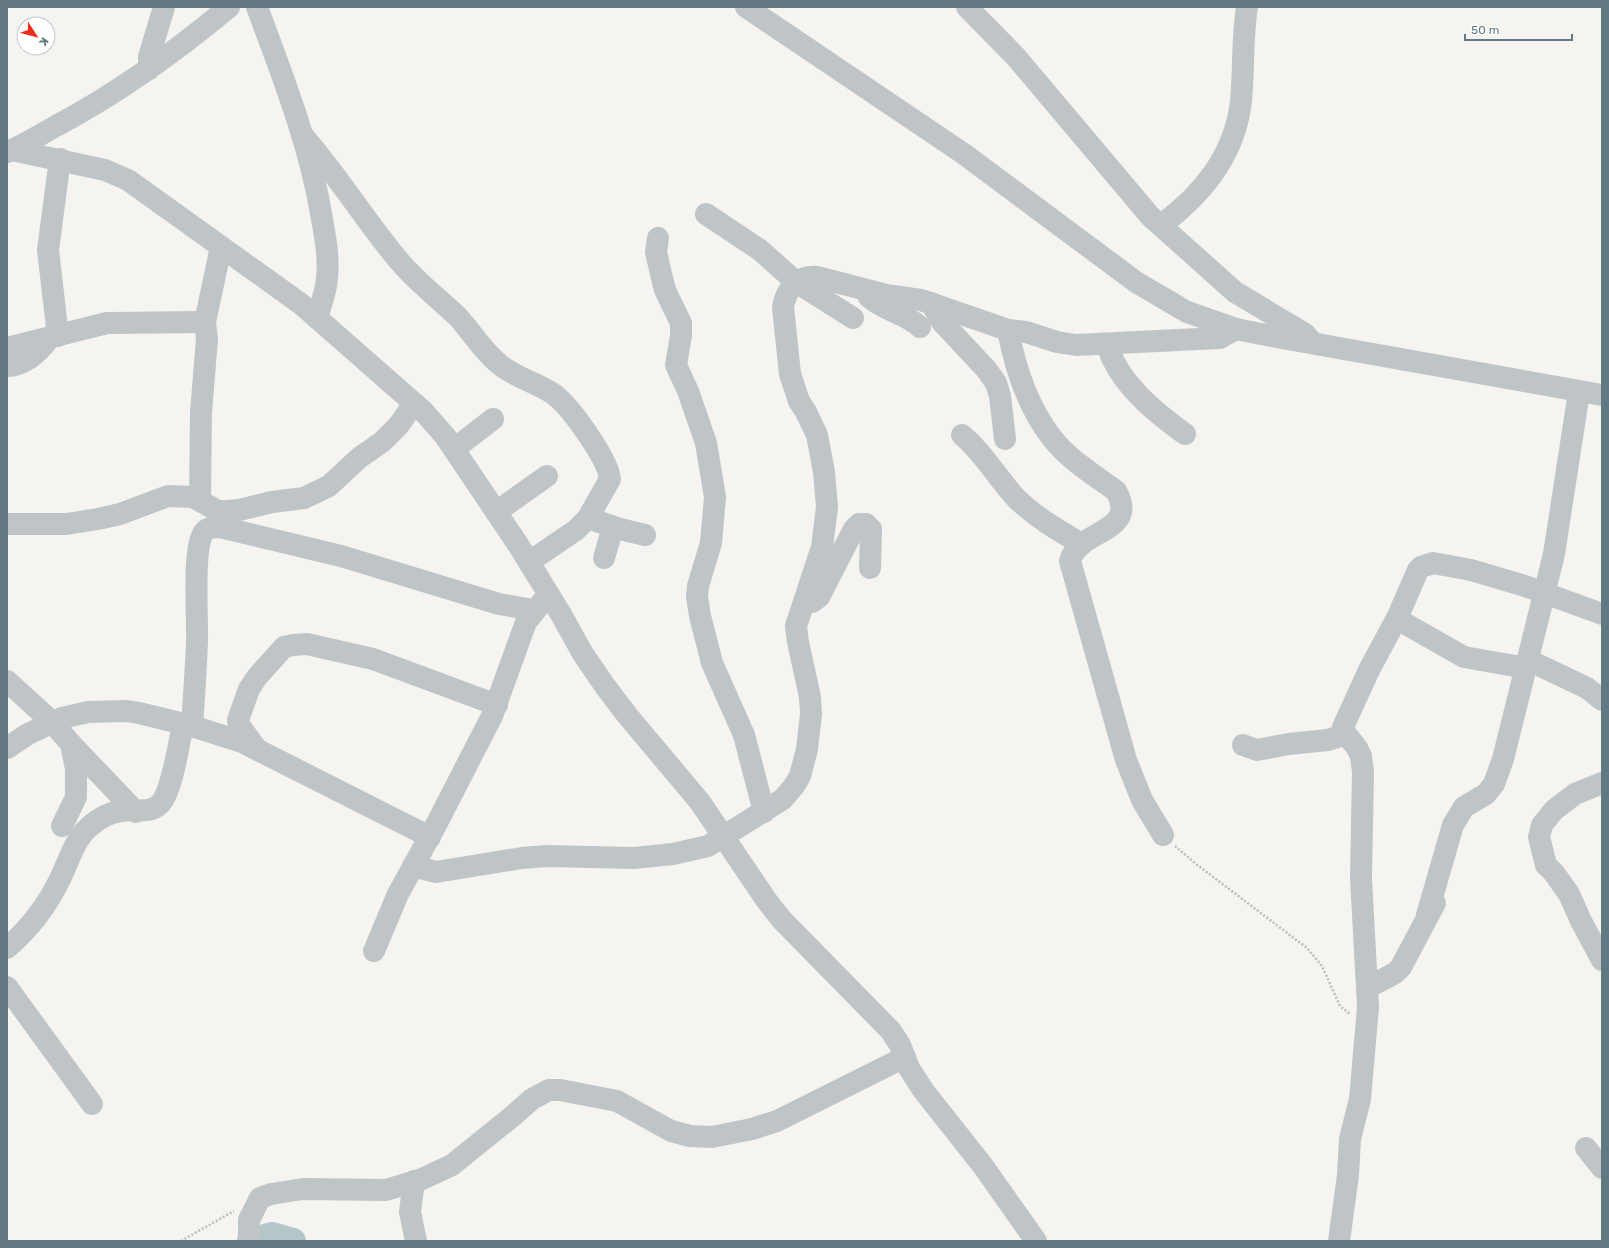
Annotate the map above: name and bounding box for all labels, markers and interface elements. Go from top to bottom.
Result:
north arrow [16,16,56,56]
scale bar [1465,16,1572,42]
text: 50 m [1471,23,1499,37]
text: K [36,35,51,49]

